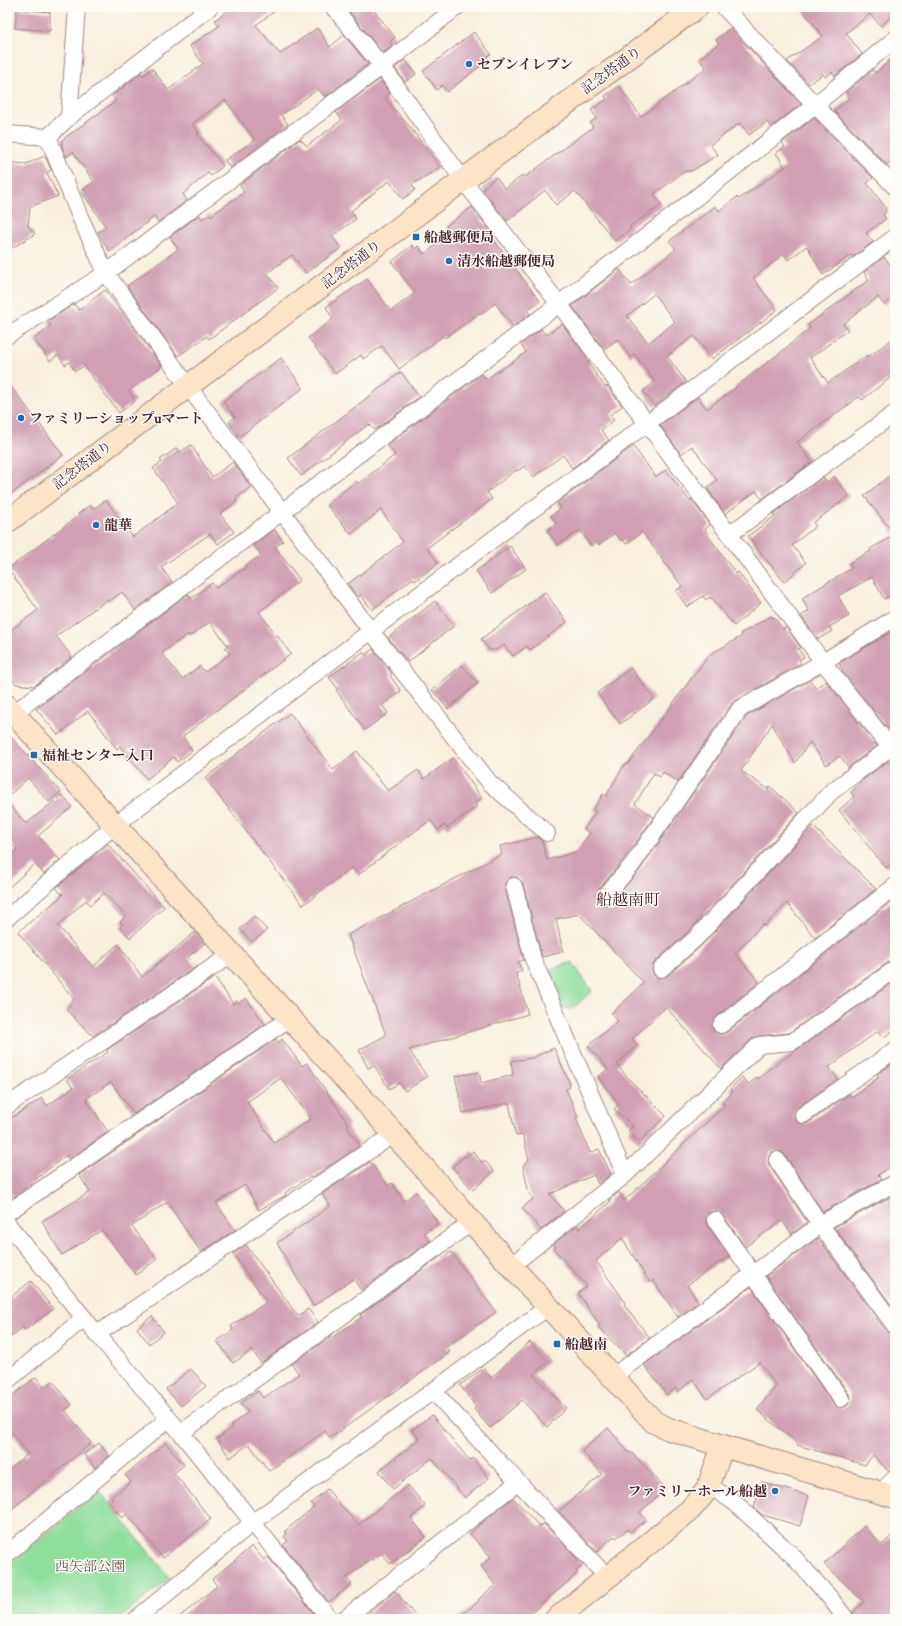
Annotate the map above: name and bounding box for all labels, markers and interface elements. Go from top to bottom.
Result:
street label: 記念塔通り [578,43,645,98]
place label: セブンイレブン [477,56,573,73]
marker: セブンイレブン [464,59,474,69]
place label: 船越郵便局 [424,229,494,246]
marker: 船越郵便局 [411,232,421,242]
street label: 記念塔通り [318,237,384,292]
place label: 清水船越郵便局 [457,253,555,270]
marker: 清水船越郵便局 [444,256,454,266]
place label: ファミリーショップuマート [29,410,203,427]
marker: ファミリーショップuマート [16,413,26,423]
street label: 記念塔通り [49,438,115,493]
place label: 龍華 [104,517,132,534]
marker: 龍華 [91,520,101,530]
place label: 福祉センター入口 [42,747,153,764]
marker: 福祉センター入口 [29,750,39,760]
district label: 船越南町 [596,890,660,910]
place label: 船越南 [565,1336,607,1353]
marker: 船越南 [552,1339,562,1349]
place label: ファミリーホール船越 [628,1483,767,1500]
marker: ファミリーホール船越 [770,1486,780,1496]
park label: 西矢部公園 [55,1558,125,1575]

